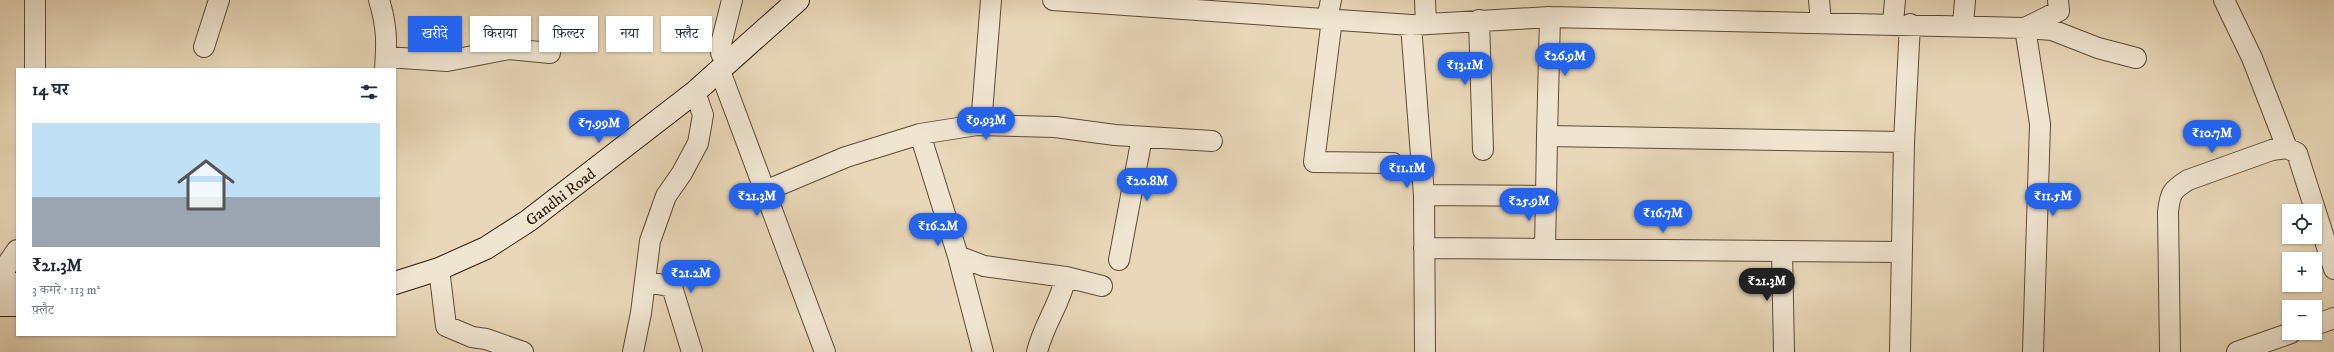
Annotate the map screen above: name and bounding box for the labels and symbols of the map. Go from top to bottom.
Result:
pin: ₹26.9M [1532,43,1598,77]
pin: ₹13.1M [1432,52,1498,86]
pin: ₹9.93M [953,107,1019,141]
pin: ₹7.99M [566,110,632,144]
pin: ₹10.7M [2179,120,2245,154]
pin: ₹11.1M [1374,155,1440,189]
street label: Gandhi Road [521,164,600,230]
pin: ₹20.8M [1114,168,1180,202]
pin: ₹21.3M [724,183,790,217]
pin: ₹11.5M [2020,183,2086,217]
pin: ₹25.9M [1496,188,1562,222]
pin: ₹16.7M [1630,200,1696,234]
pin: ₹16.2M [905,213,971,247]
pin: ₹21.2M [658,260,724,294]
pin: ₹21.3M [1734,268,1800,302]

